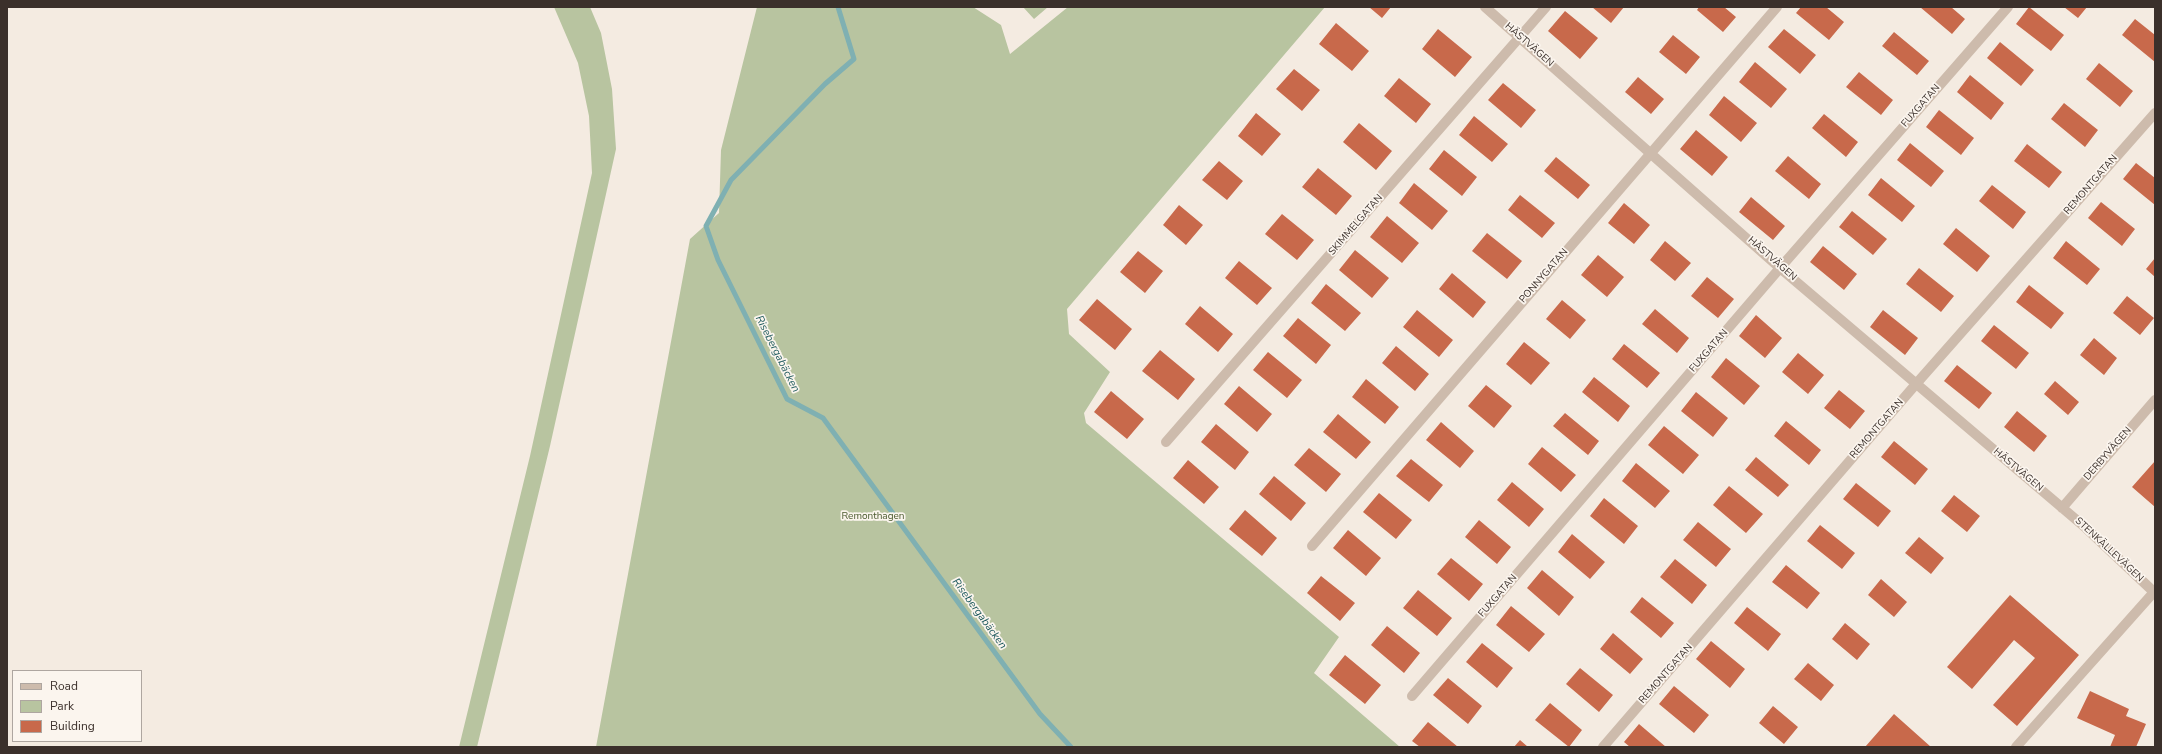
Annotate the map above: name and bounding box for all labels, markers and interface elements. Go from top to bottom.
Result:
street label: HÄSTVÄGEN [1502,20,1556,70]
street label: FUXGATAN [1899,82,1943,130]
street label: REMONTGATAN [2062,153,2120,217]
street label: SKIMMELGATAN [1326,192,1386,258]
street label: HÄSTVÄGEN [1745,234,1799,284]
street label: PONNYGATAN [1517,246,1571,306]
water label: Risebergabäcken [752,313,802,395]
street label: FUXGATAN [1687,327,1731,375]
street label: REMONTGATAN [1848,397,1906,461]
street label: DERBYVÄGEN [2082,425,2134,483]
street label: HÄSTVÄGEN [1991,446,2045,494]
park label: Remonthagen [841,511,905,523]
street label: STENKÄLLEVÄGEN [2072,515,2146,585]
street label: FUXGATAN [1476,572,1520,620]
water label: Risebergabäcken [949,576,1009,652]
street label: REMONTGATAN [1637,642,1695,706]
legend [12,670,142,742]
text: Road [50,678,78,694]
text: Park [50,698,74,714]
text: Building [50,718,95,734]

